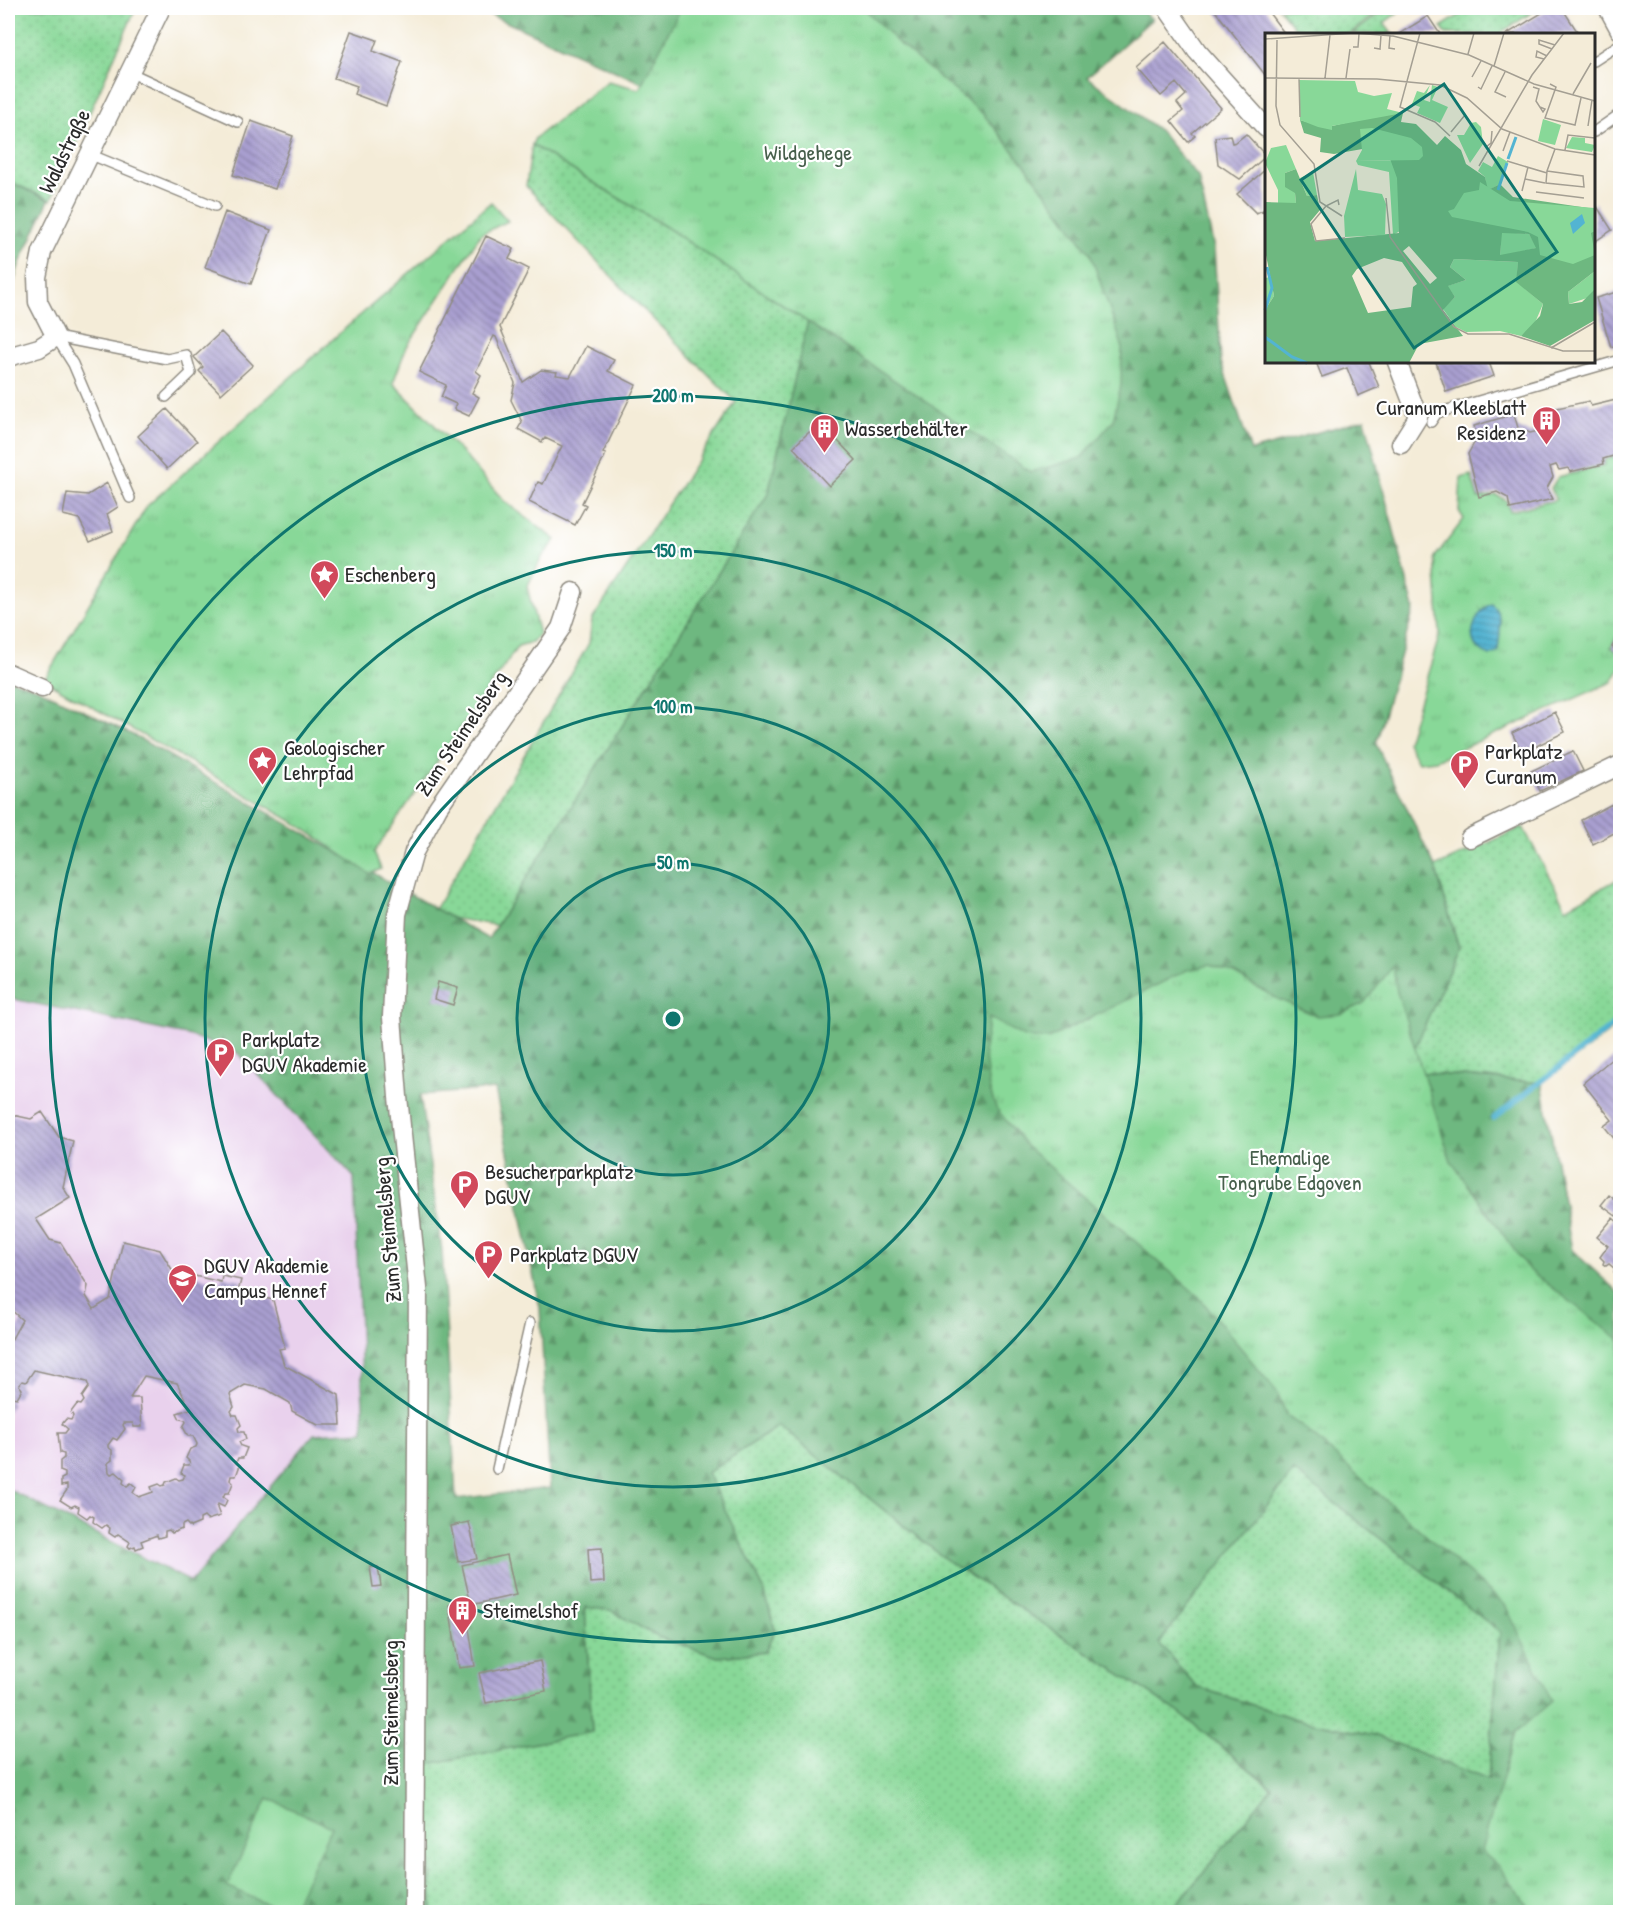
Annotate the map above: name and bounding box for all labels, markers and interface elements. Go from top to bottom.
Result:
inset map [1265,33,1595,363]
street label: Waldstraße [31,104,97,198]
park label: Wildgehege [764,137,852,167]
text: 200 m [653,383,693,408]
place label: Curanum Kleeblatt Residenz [1376,392,1526,447]
building icon: Curanum Kleeblatt Residenz [1531,404,1563,446]
building icon: Wasserbehälter [808,412,840,454]
place label: Wasserbehälter [845,413,968,443]
text: 150 m [654,538,692,563]
place icon: Eschenberg [308,558,340,600]
place label: Eschenberg [345,559,436,589]
street label: Zum Steimelsberg [408,664,514,802]
text: 100 m [653,694,693,719]
place label: Geologischer Lehrpfad [284,732,386,787]
place label: Parkplatz Curanum [1485,736,1563,791]
place icon: Geologischer Lehrpfad [247,744,279,786]
parking icon: Parkplatz Curanum [1448,748,1480,790]
text: 50 m [657,850,689,875]
centre of rings [663,1009,683,1029]
place label: Parkplatz DGUV Akademie [242,1024,367,1079]
parking icon: Parkplatz DGUV Akademie [205,1036,237,1078]
park label: Ehemalige Tongrube Edgoven [1218,1142,1362,1197]
street label: Zum Steimelsberg [366,1156,408,1304]
place label: Besucherparkplatz DGUV [485,1156,634,1211]
parking icon: Besucherparkplatz DGUV [448,1168,480,1210]
parking icon: Parkplatz DGUV [473,1238,505,1280]
place label: Parkplatz DGUV [510,1239,639,1269]
place label: DGUV Akademie Campus Hennef [204,1250,329,1305]
school or university icon: DGUV Akademie Campus Hennef [167,1262,199,1304]
building icon: Steimelshof [446,1594,478,1636]
place label: Steimelshof [483,1595,578,1625]
street label: Zum Steimelsberg [375,1640,405,1786]

